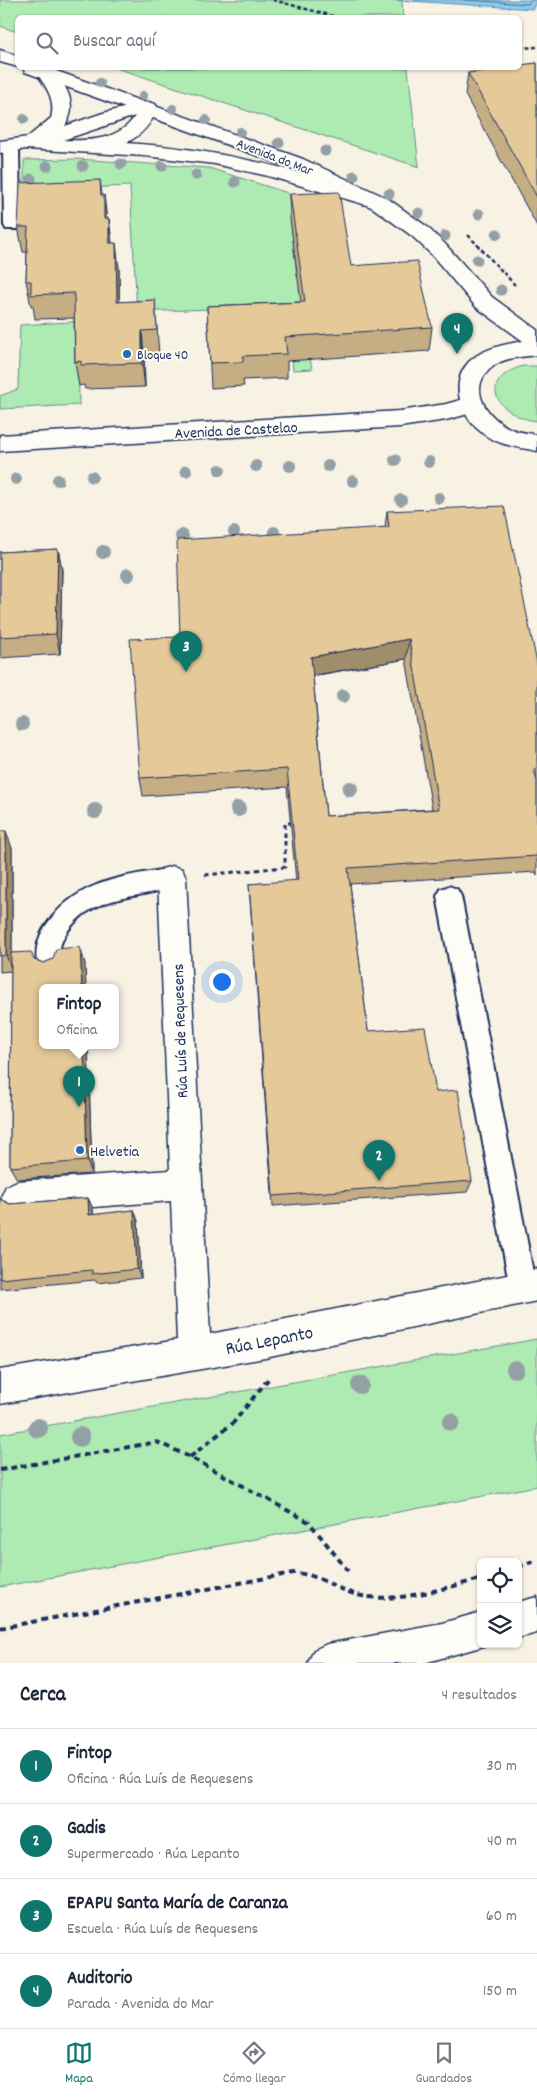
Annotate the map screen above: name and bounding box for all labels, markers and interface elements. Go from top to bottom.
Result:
search box [15,15,522,70]
icon: search [33,29,61,57]
text: Buscar aquí [73,29,155,56]
street label: Avenida do Mar [233,134,316,182]
pin: 4 [441,313,473,354]
place label: Bloque 40 [137,346,188,366]
marker: Bloque 40 [121,348,133,360]
street label: Avenida de Castelao [174,417,298,446]
pin: 3 [170,631,202,672]
street label: Rúa Luís de Requesens [168,963,195,1099]
your location [209,969,235,995]
popup [39,984,119,1049]
text: Fintop [57,992,101,1019]
text: Oficina [57,1019,97,1042]
pin: 1 [63,1066,95,1107]
pin: 2 [363,1140,395,1181]
place label: Helvetia [90,1141,140,1164]
marker: Helvetia [74,1144,86,1156]
street label: Rúa Lepanto [224,1321,316,1364]
map controls [477,1558,522,1648]
button: locate [477,1558,522,1603]
button: layers [477,1603,522,1648]
text: Cerca [20,1681,66,1711]
text: 4 resultados [442,1684,517,1707]
text: Fintop [67,1741,112,1768]
text: 1 [34,1755,38,1778]
text: 30 m [487,1755,517,1778]
text: Oficina · Rúa Luís de Requesens [67,1768,253,1791]
text: Gadis [67,1816,106,1843]
text: 2 [33,1830,40,1853]
text: 40 m [487,1830,517,1853]
text: Supermercado · Rúa Lepanto [67,1843,240,1866]
text: EPAPU Santa María de Caranza [67,1891,288,1918]
text: 3 [32,1905,40,1928]
text: 60 m [486,1905,517,1928]
text: Escuela · Rúa Luís de Requesens [67,1918,258,1941]
text: Auditorio [67,1966,132,1993]
text: 4 [33,1980,39,2003]
text: 150 m [483,1980,517,2003]
text: Parada · Avenida do Mar [67,1993,214,2016]
tab: Mapa [65,2039,93,2089]
tab: Cómo llegar [223,2039,286,2089]
tab: Guardados [415,2039,472,2089]

